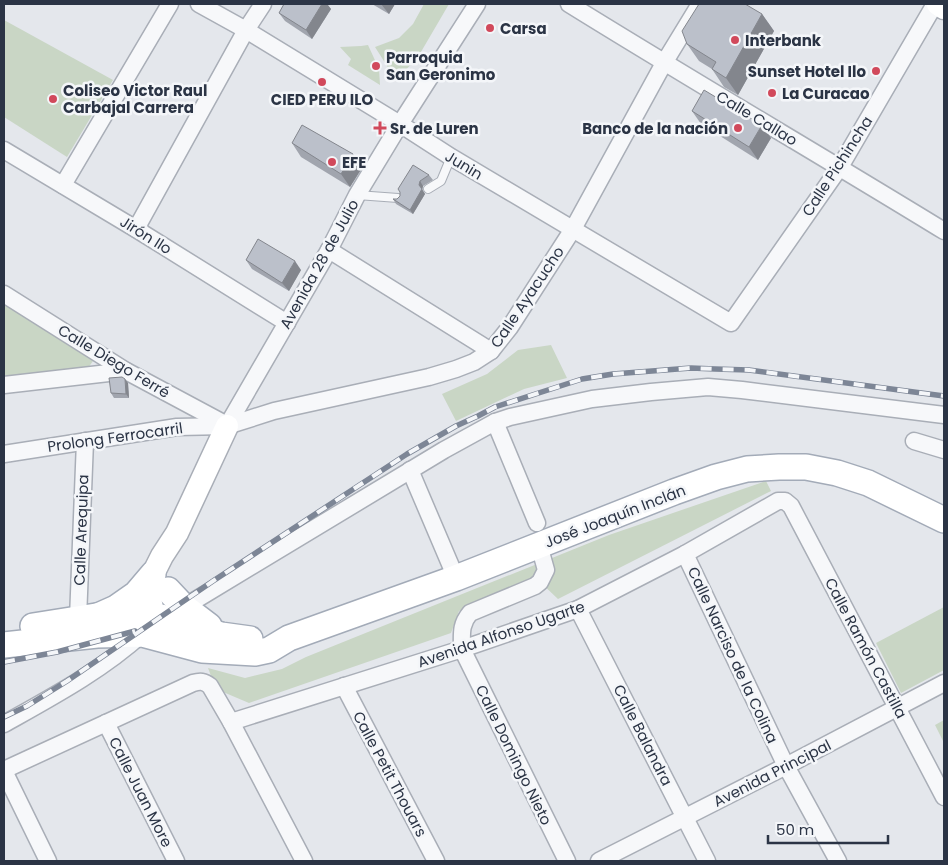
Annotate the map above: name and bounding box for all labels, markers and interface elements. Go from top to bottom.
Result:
place label: Carsa [500,18,547,39]
marker: Carsa [484,22,496,34]
place label: Interbank [745,30,822,51]
marker: Interbank [729,34,741,46]
place label: Parroquia San Geronimo [386,47,496,85]
marker: Parroquia San Geronimo [370,60,382,72]
place label: Sunset Hotel Ilo [748,61,866,82]
marker: Sunset Hotel Ilo [870,65,882,77]
marker: CIED PERU ILO [316,76,328,88]
place label: Coliseo Victor Raul Carbajal Carrera [63,80,207,118]
place label: La Curacao [782,83,870,104]
street label: Calle Callao [712,86,802,150]
marker: La Curacao [766,87,778,99]
place label: CIED PERU ILO [271,89,373,110]
marker: Coliseo Victor Raul Carbajal Carrera [47,93,59,105]
street label: Calle Pichincha [797,112,877,220]
place label: Sr. de Luren [390,118,479,139]
place label: Banco de la nación [582,118,728,139]
marker: Sr. de Luren [374,122,386,134]
marker: Banco de la nación [732,122,744,134]
street label: Junin [441,146,487,184]
place label: EFE [342,152,366,173]
marker: EFE [326,156,338,168]
street label: Avenida 28 de Julio [275,195,363,333]
street label: Jirón Ilo [116,211,176,259]
street label: Calle Ayacucho [485,242,569,352]
street label: Calle Diego Ferré [54,319,174,403]
street label: Prolong Ferrocarril [46,417,184,457]
street label: Calle Arequipa [69,474,93,586]
street label: José Joaquín Inclán [542,479,688,553]
street label: Calle Narciso de la Colina [683,563,783,747]
street label: Calle Ramón Castilla [820,574,912,722]
street label: Avenida Alfonso Ugarte [415,595,587,673]
street label: Calle Domingo Nieto [471,681,557,829]
street label: Calle Balandra [608,681,678,789]
street label: Calle Petit Thouars [348,707,432,841]
street label: Calle Juan More [104,733,178,851]
street label: Avenida Principal [709,734,835,812]
scale bar [768,812,888,844]
text: 50 m [776,819,814,840]

